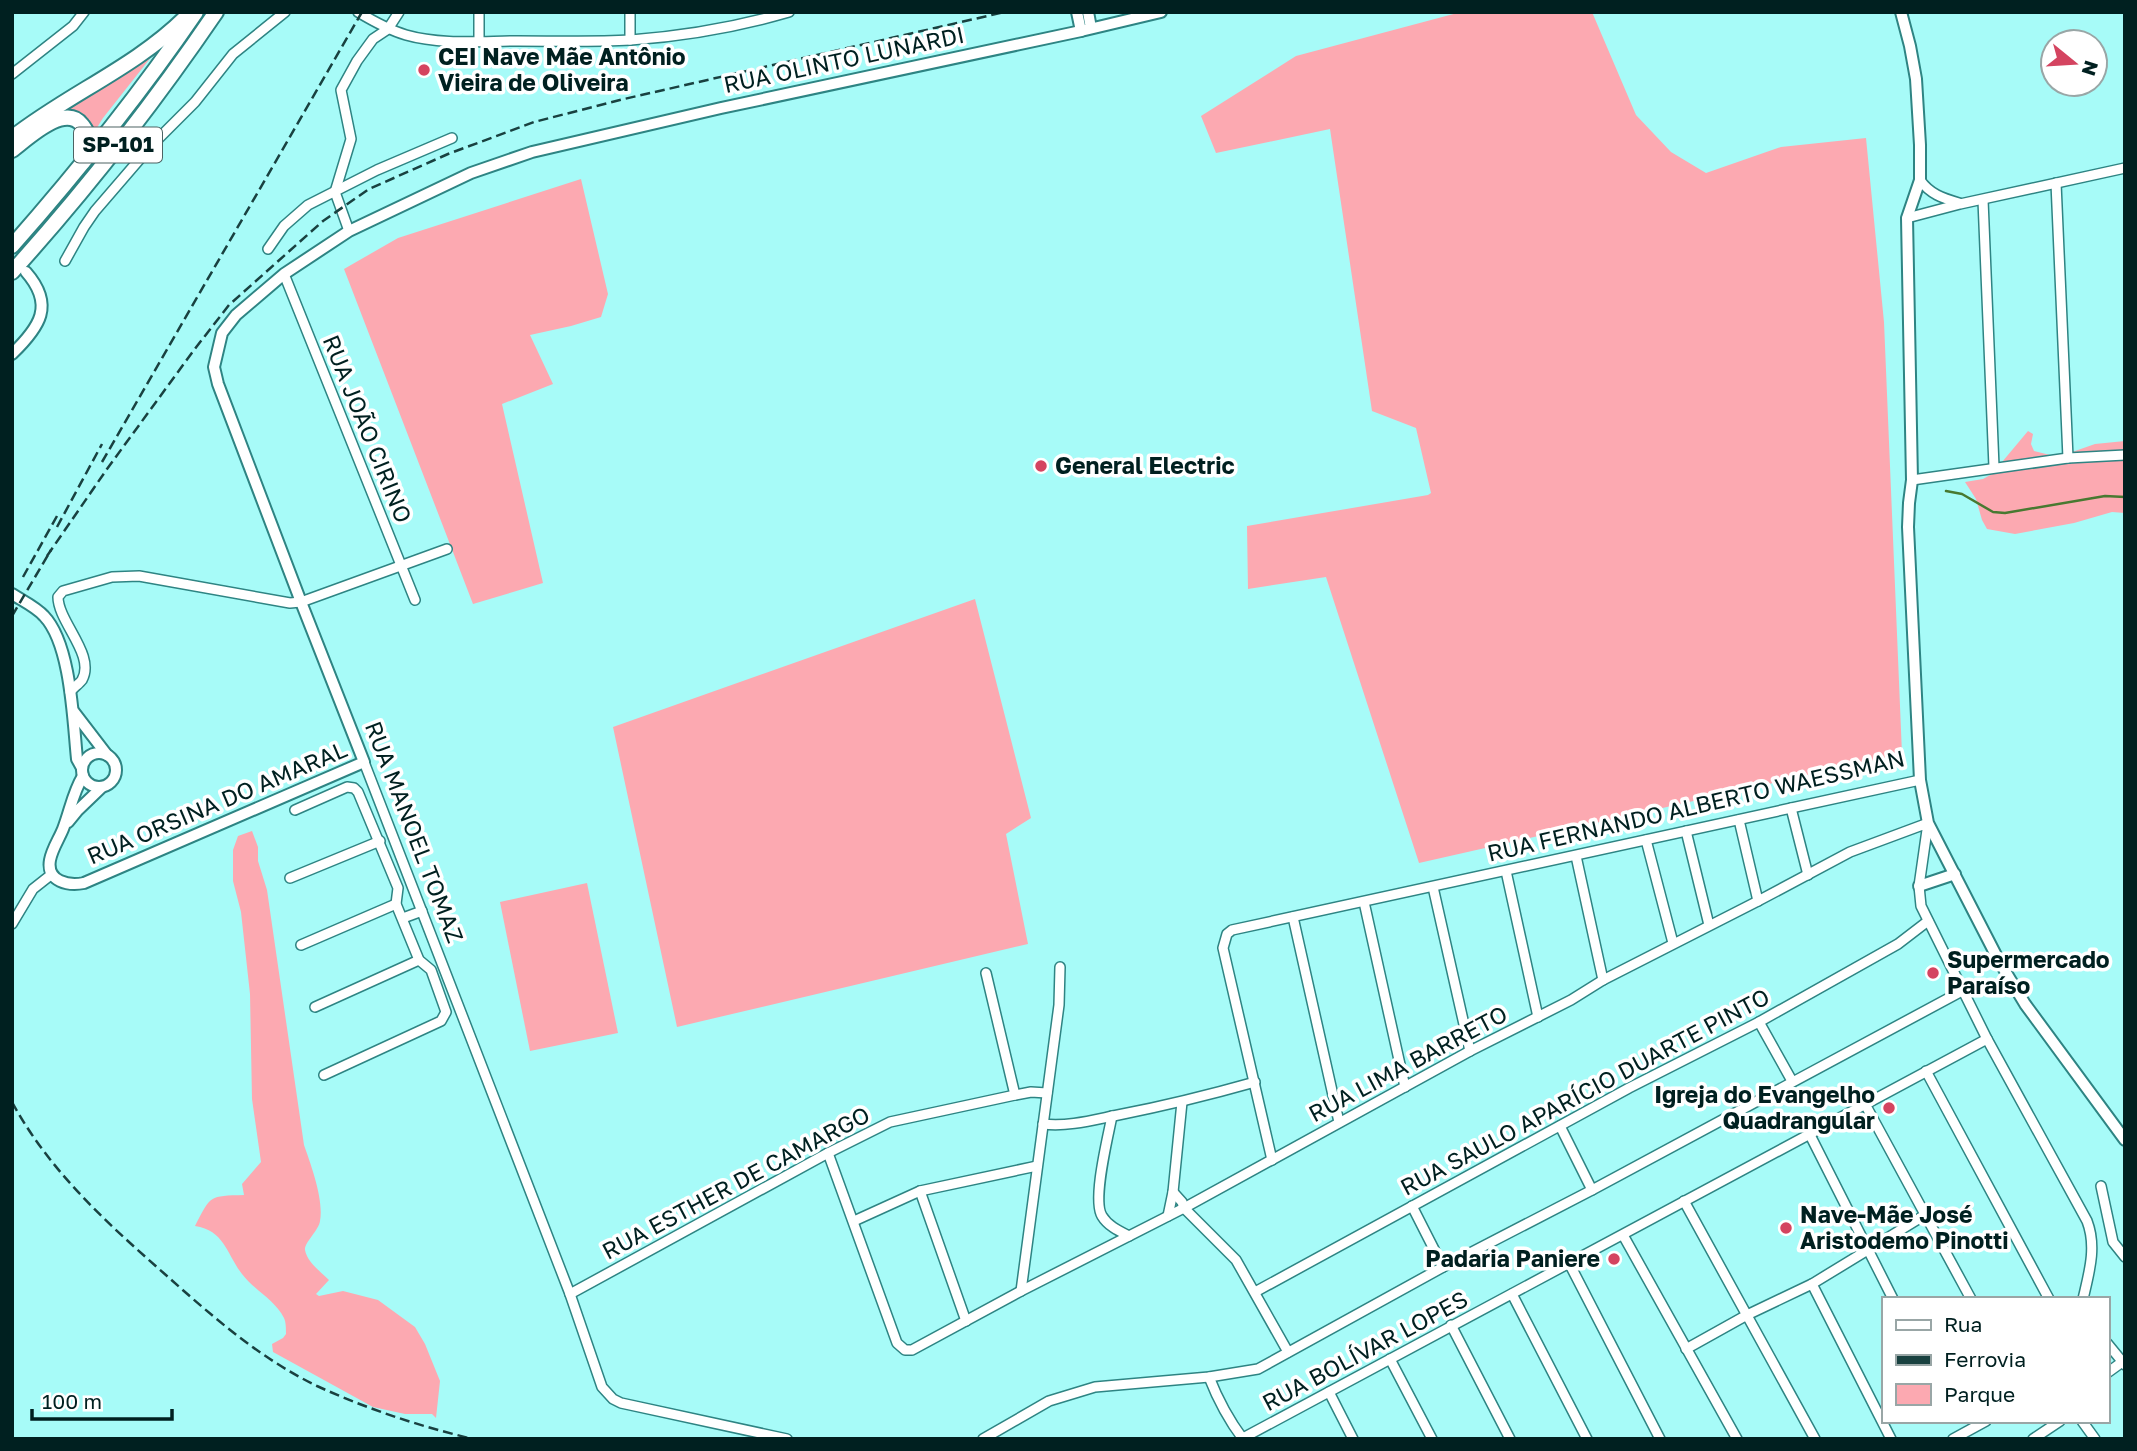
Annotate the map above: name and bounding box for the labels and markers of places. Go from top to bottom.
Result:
place label: CEI Nave Mãe Antônio Vieira de Oliveira [438,42,686,96]
marker: CEI Nave Mãe Antônio Vieira de Oliveira [416,62,432,78]
place label: General Electric [1055,451,1235,479]
marker: General Electric [1033,458,1049,474]
place label: Supermercado Paraíso [1947,945,2110,999]
marker: Supermercado Paraíso [1925,965,1941,981]
place label: Igreja do Evangelho Quadrangular [1654,1080,1875,1134]
marker: Igreja do Evangelho Quadrangular [1881,1100,1897,1116]
place label: Nave-Mãe José Aristodemo Pinotti [1800,1200,2009,1254]
marker: Nave-Mãe José Aristodemo Pinotti [1778,1220,1794,1236]
place label: Padaria Paniere [1425,1244,1600,1272]
marker: Padaria Paniere [1606,1251,1622,1267]

